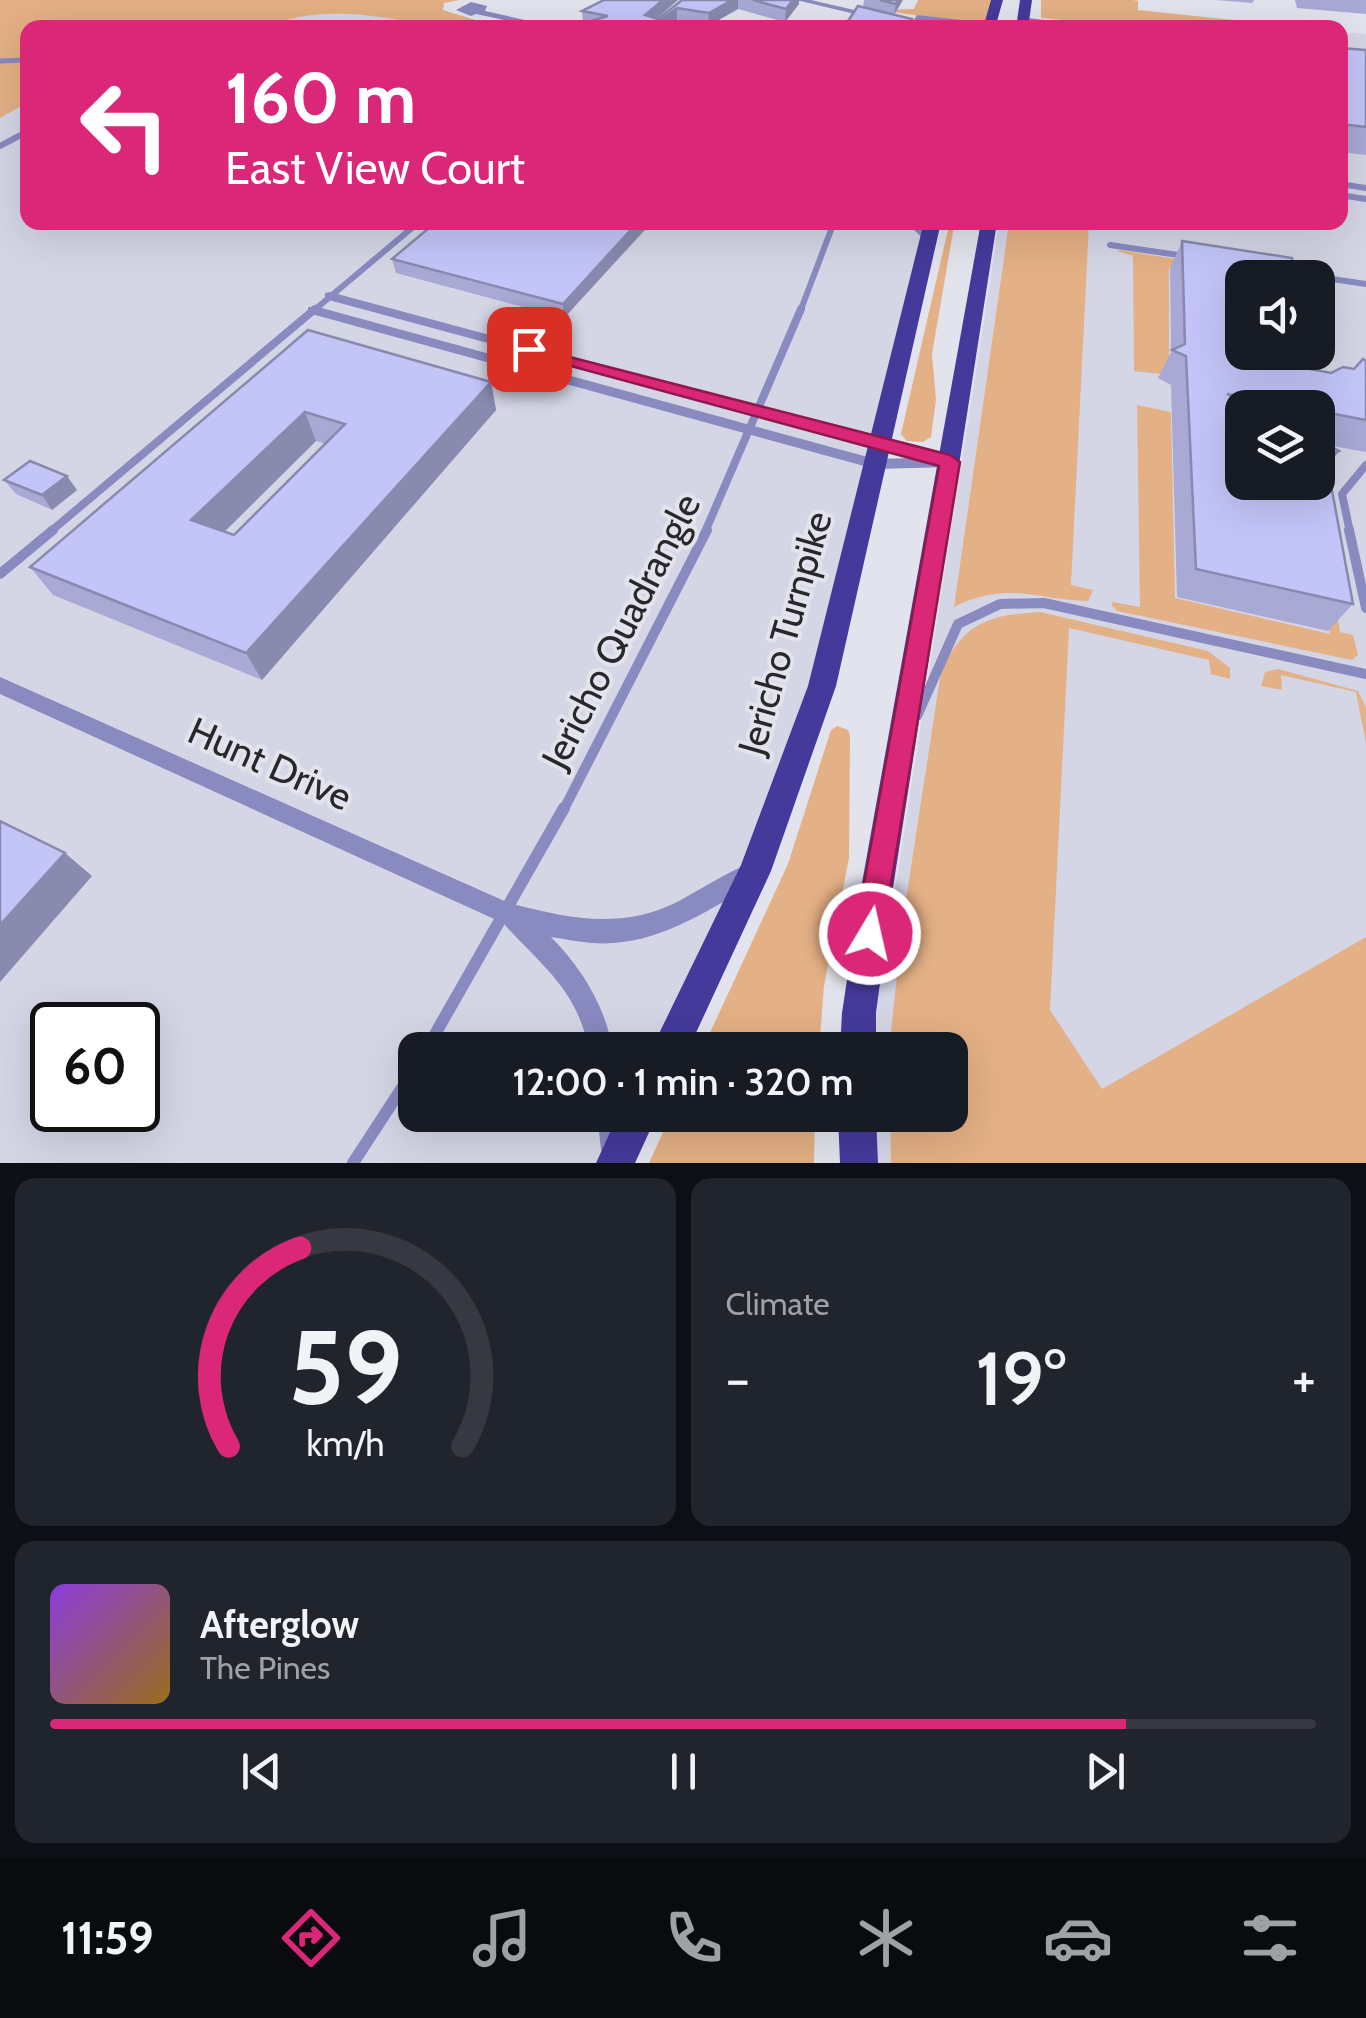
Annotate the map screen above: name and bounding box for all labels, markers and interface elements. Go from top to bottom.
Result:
text: 160 m [225,55,416,141]
icon: left [60,60,190,190]
text: East View Court [225,141,525,195]
map controls [1225,260,1335,500]
button: sound [1225,260,1335,370]
pin [487,307,572,392]
icon: arrive [502,322,557,377]
button: layers [1225,390,1335,500]
street label: Jericho Quadrangle [530,485,710,777]
street label: Jericho Turnpike [727,506,842,761]
street label: Hunt Drive [181,707,359,820]
position arrow [818,882,922,986]
speed limit sign: 60 [30,1002,160,1132]
text: 12:00 · 1 min · 320 m [513,1058,853,1105]
text: Climate [726,1284,830,1323]
text: 59 [288,1304,402,1430]
text: 19° [975,1333,1066,1424]
text: − [726,1345,750,1412]
text: + [1292,1345,1316,1412]
text: km/h [306,1422,384,1465]
text: Afterglow [200,1601,359,1648]
text: The Pines [200,1648,330,1687]
icon: previous [234,1744,289,1799]
icon: pause [656,1744,711,1799]
icon: next [1078,1744,1133,1799]
icon: directions [276,1903,346,1973]
icon: music [467,1903,537,1973]
icon: phone [659,1903,729,1973]
icon: climate [851,1903,921,1973]
icon: car [1043,1903,1113,1973]
icon: filters [1235,1903,1305,1973]
text: 11:59 [61,1911,154,1965]

